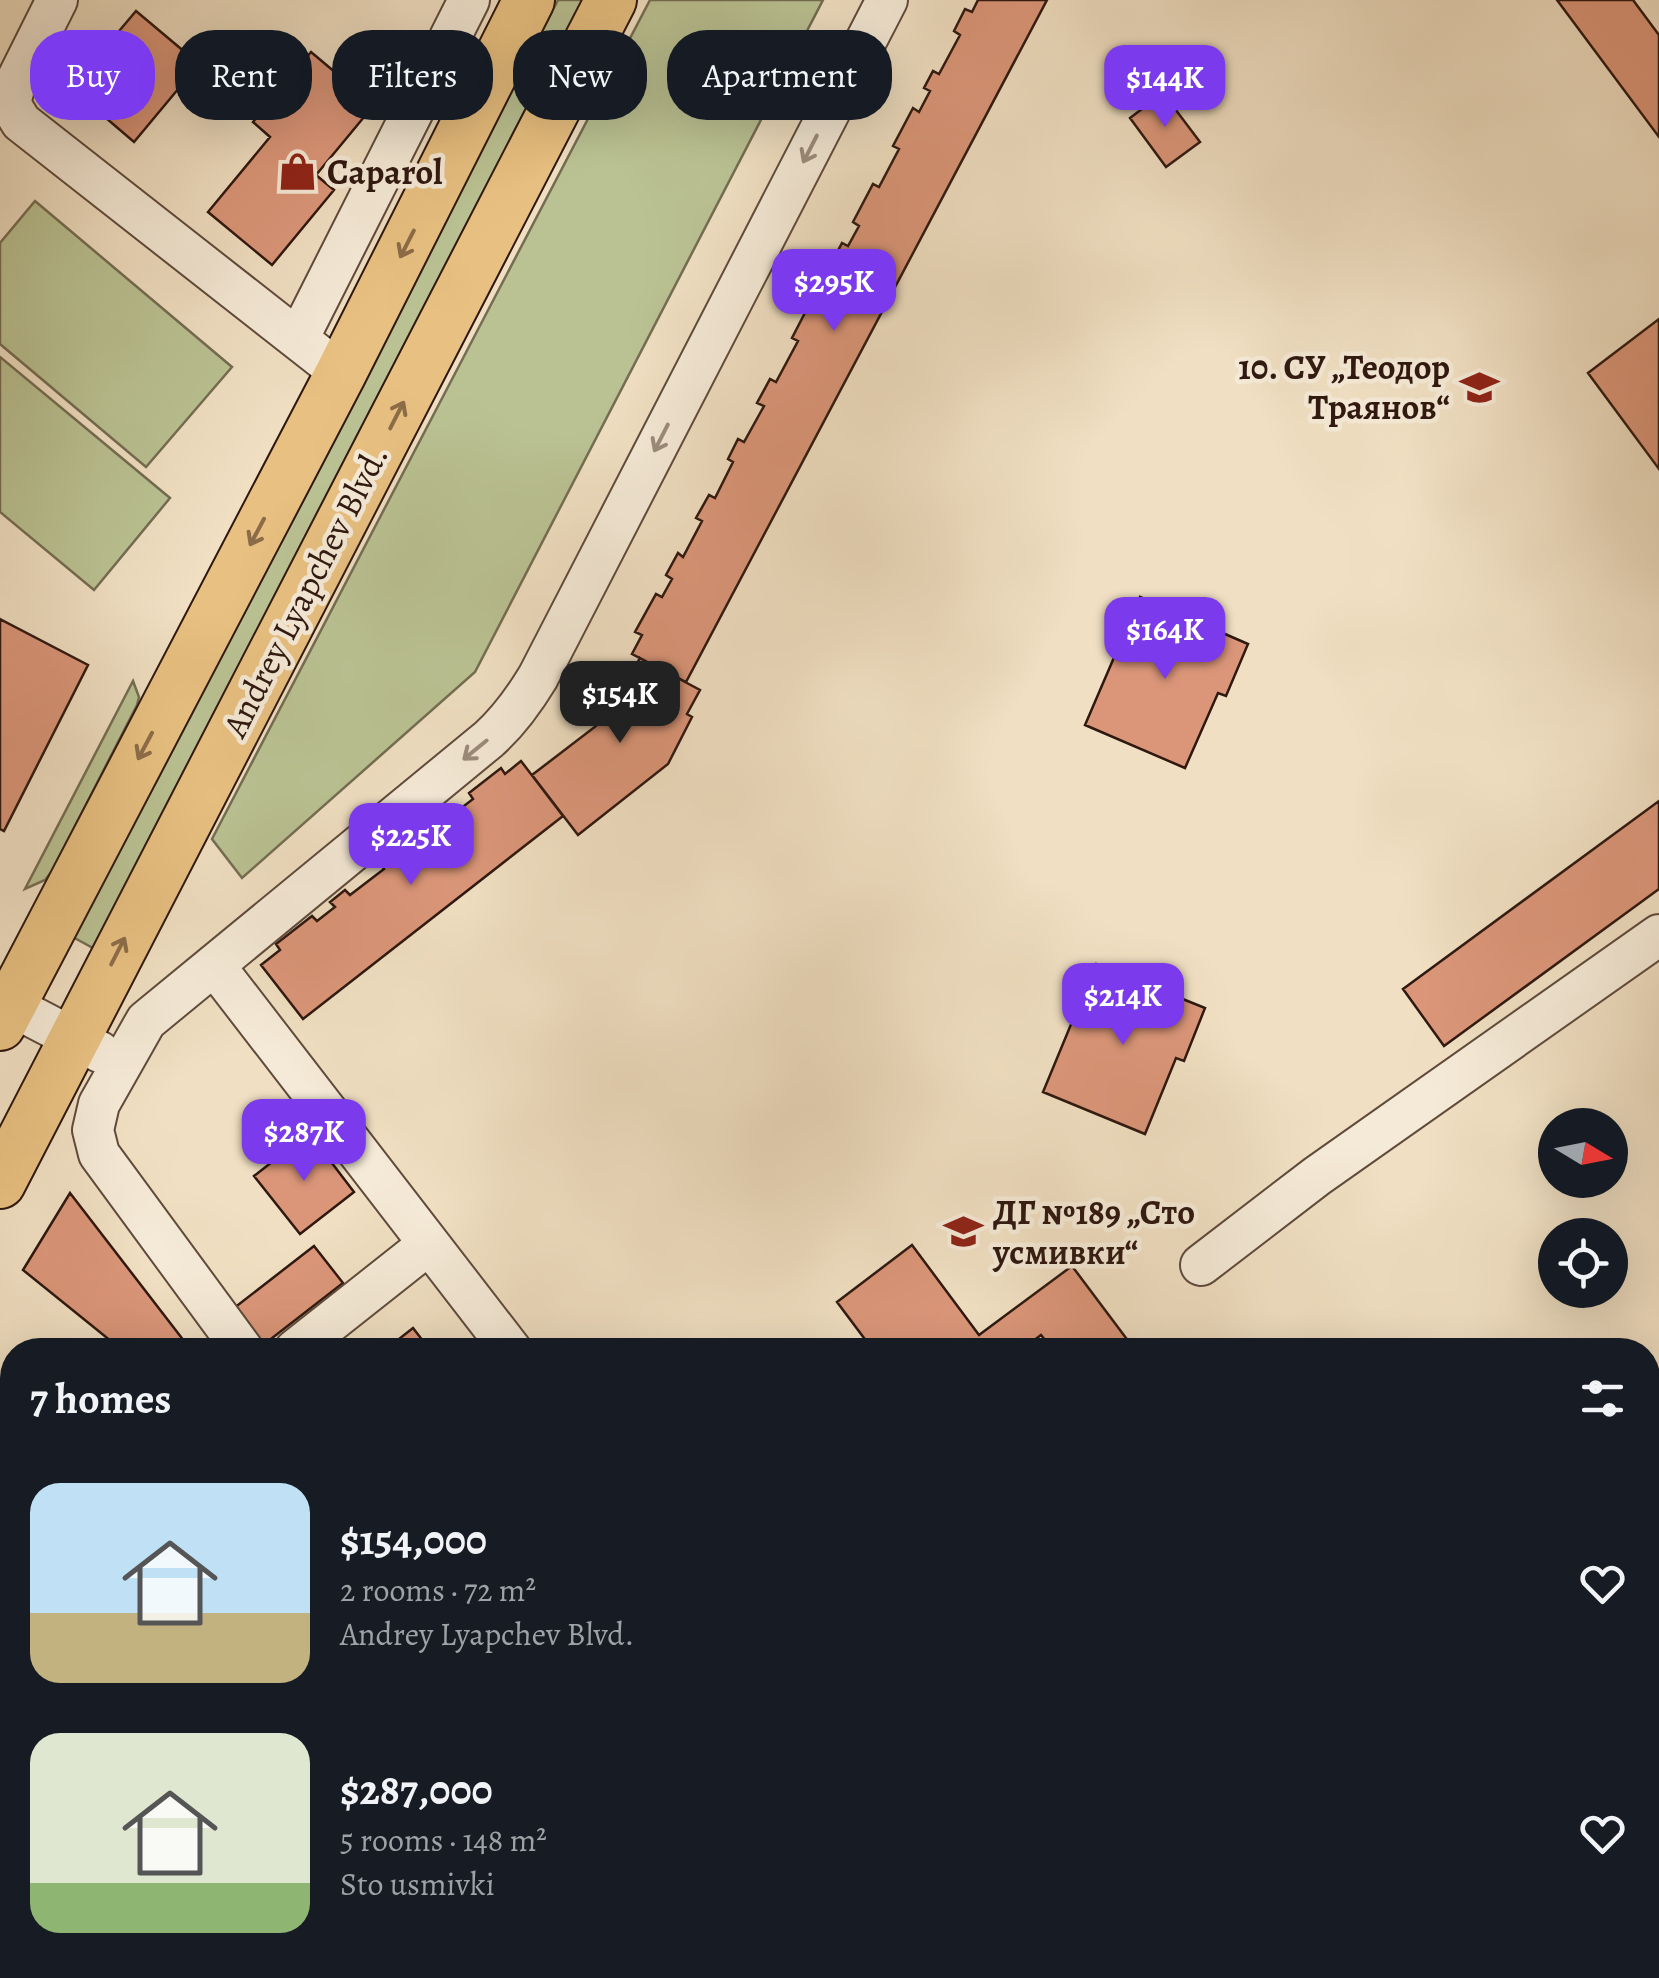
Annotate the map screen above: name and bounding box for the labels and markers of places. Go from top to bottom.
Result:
pin: $144K [1095,45,1235,130]
place label: Caparol [327,148,442,196]
shop icon: Caparol [276,151,318,193]
pin: $295K [764,249,904,334]
place label: 10. СУ „Теодор Траянов“ [1238,343,1450,431]
school or university icon: 10. СУ „Теодор Траянов“ [1459,366,1501,408]
pin: $164K [1095,597,1235,682]
pin: $154K [550,661,690,746]
pin: $225K [341,803,481,888]
pin: $214K [1053,963,1193,1048]
pin: $287K [234,1099,374,1184]
place label: ДГ №189 „Сто усмивки“ [992,1188,1195,1276]
school or university icon: ДГ №189 „Сто усмивки“ [942,1211,984,1253]

